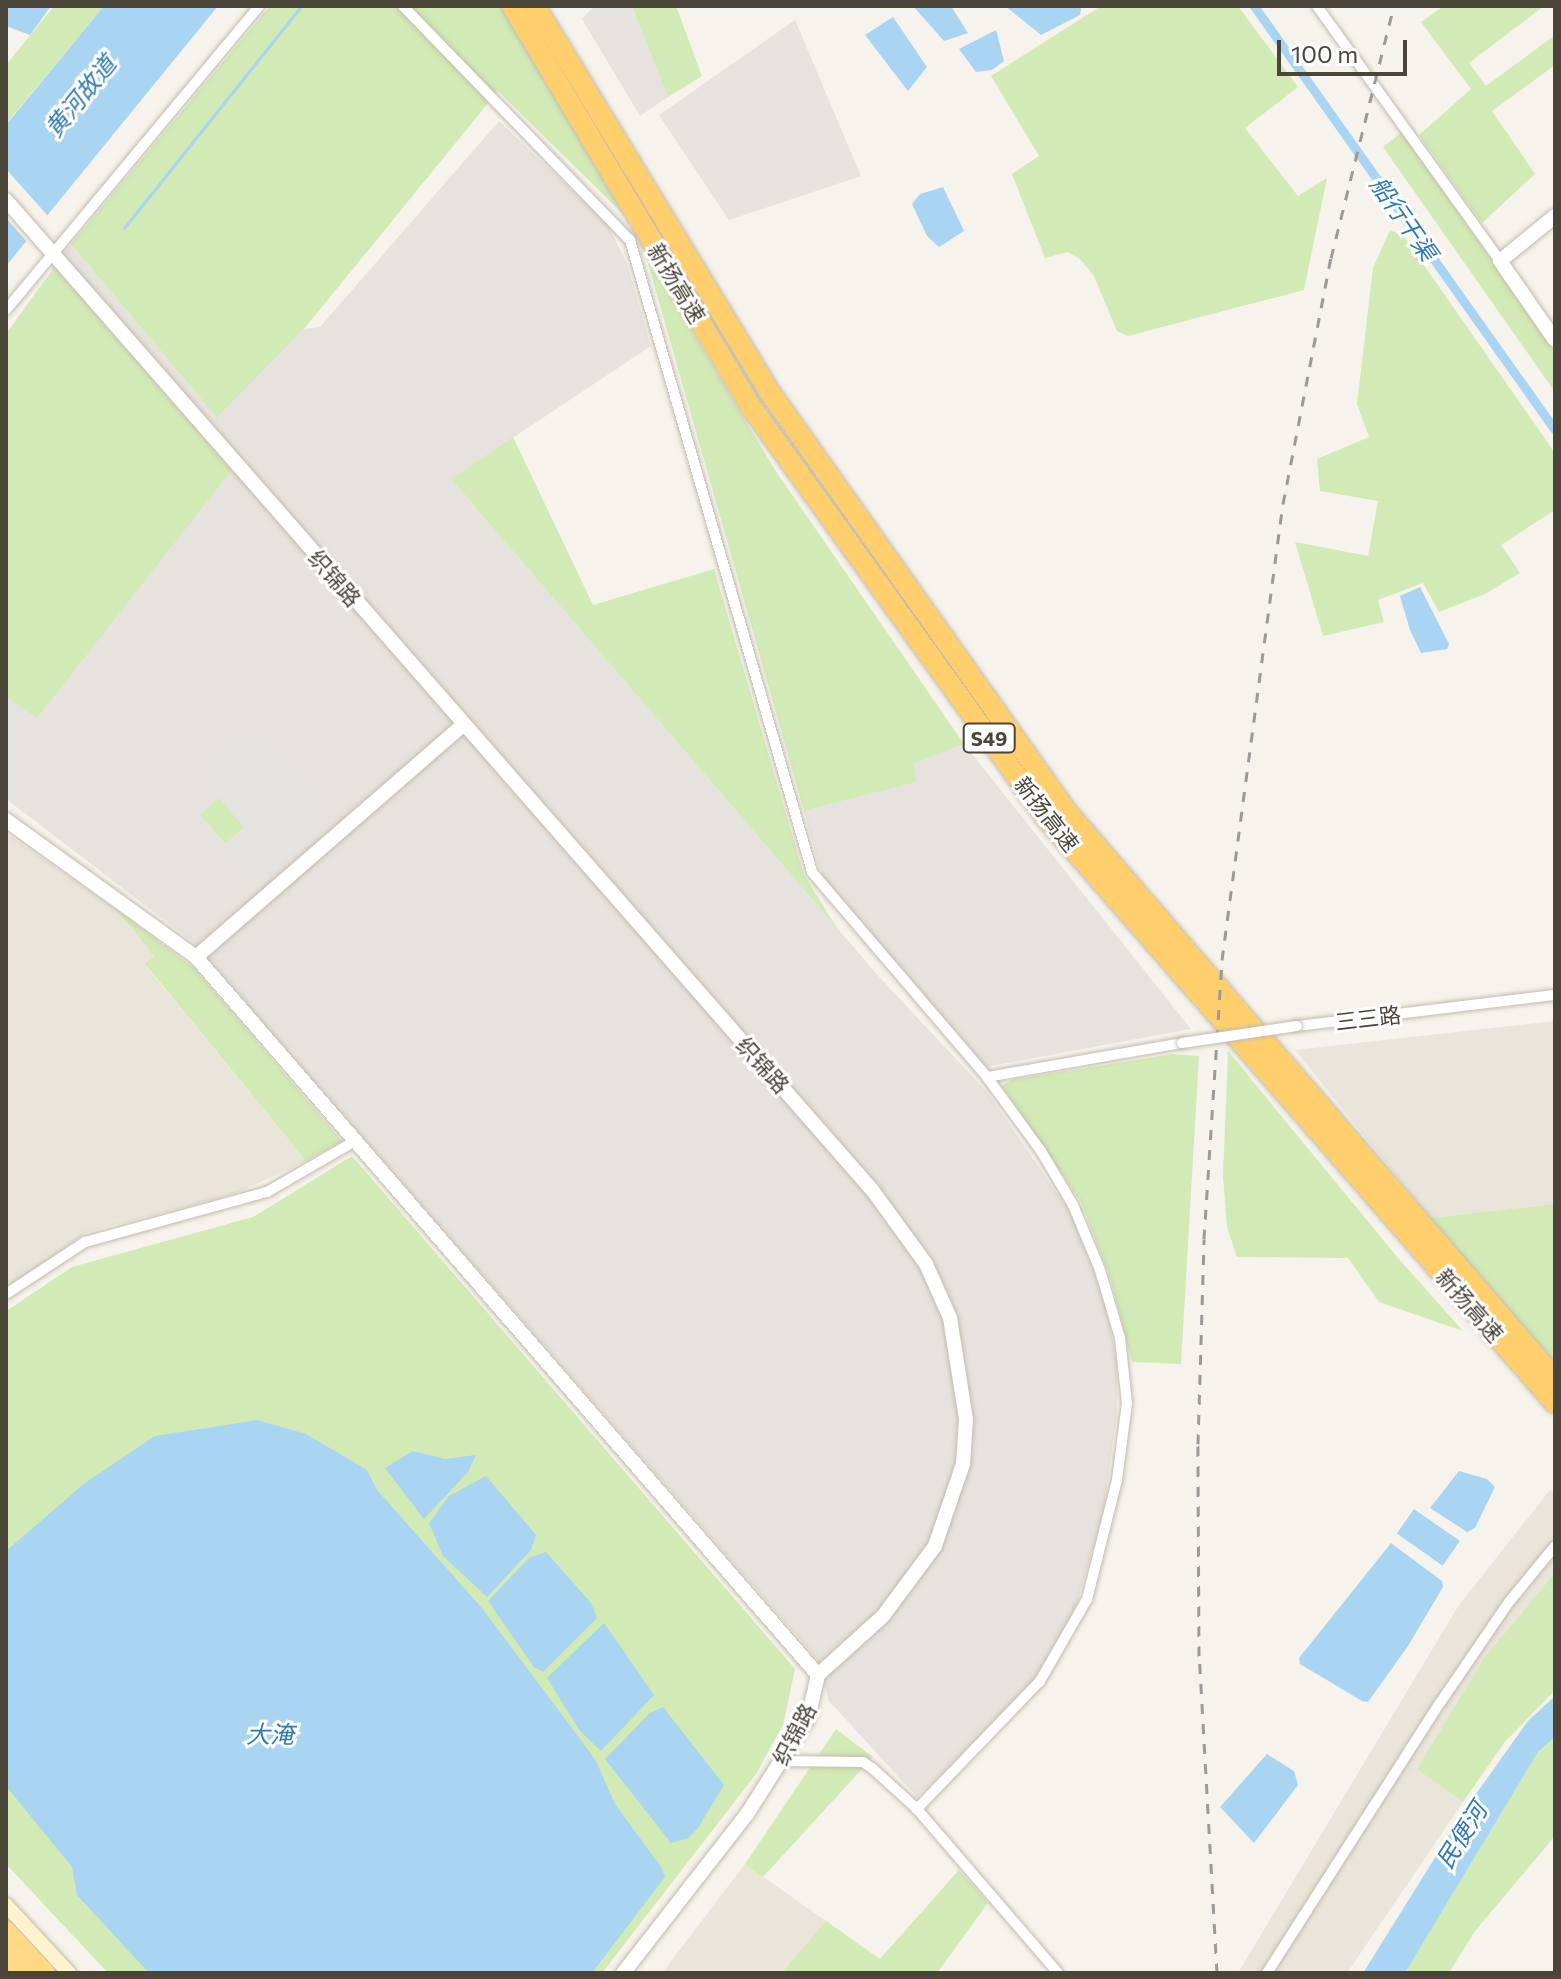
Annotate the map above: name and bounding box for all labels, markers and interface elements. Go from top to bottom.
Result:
scale bar [1281,24,1411,74]
text: 100 m [1291,39,1358,68]
water label: 黄河故道 [39,50,121,142]
water label: 船行干渠 [1365,170,1443,266]
street label: 新扬高速 [643,238,711,328]
street label: 织锦路 [303,544,367,612]
road number: S49 [961,722,1017,754]
street label: 新扬高速 [1010,771,1084,857]
street label: 三三路 [1334,1001,1402,1035]
street label: 织锦路 [731,1032,795,1098]
street label: 新扬高速 [1431,1263,1509,1347]
street label: 织锦路 [767,1699,821,1769]
water label: 大淹 [246,1720,294,1748]
water label: 民便河 [1430,1797,1492,1873]

